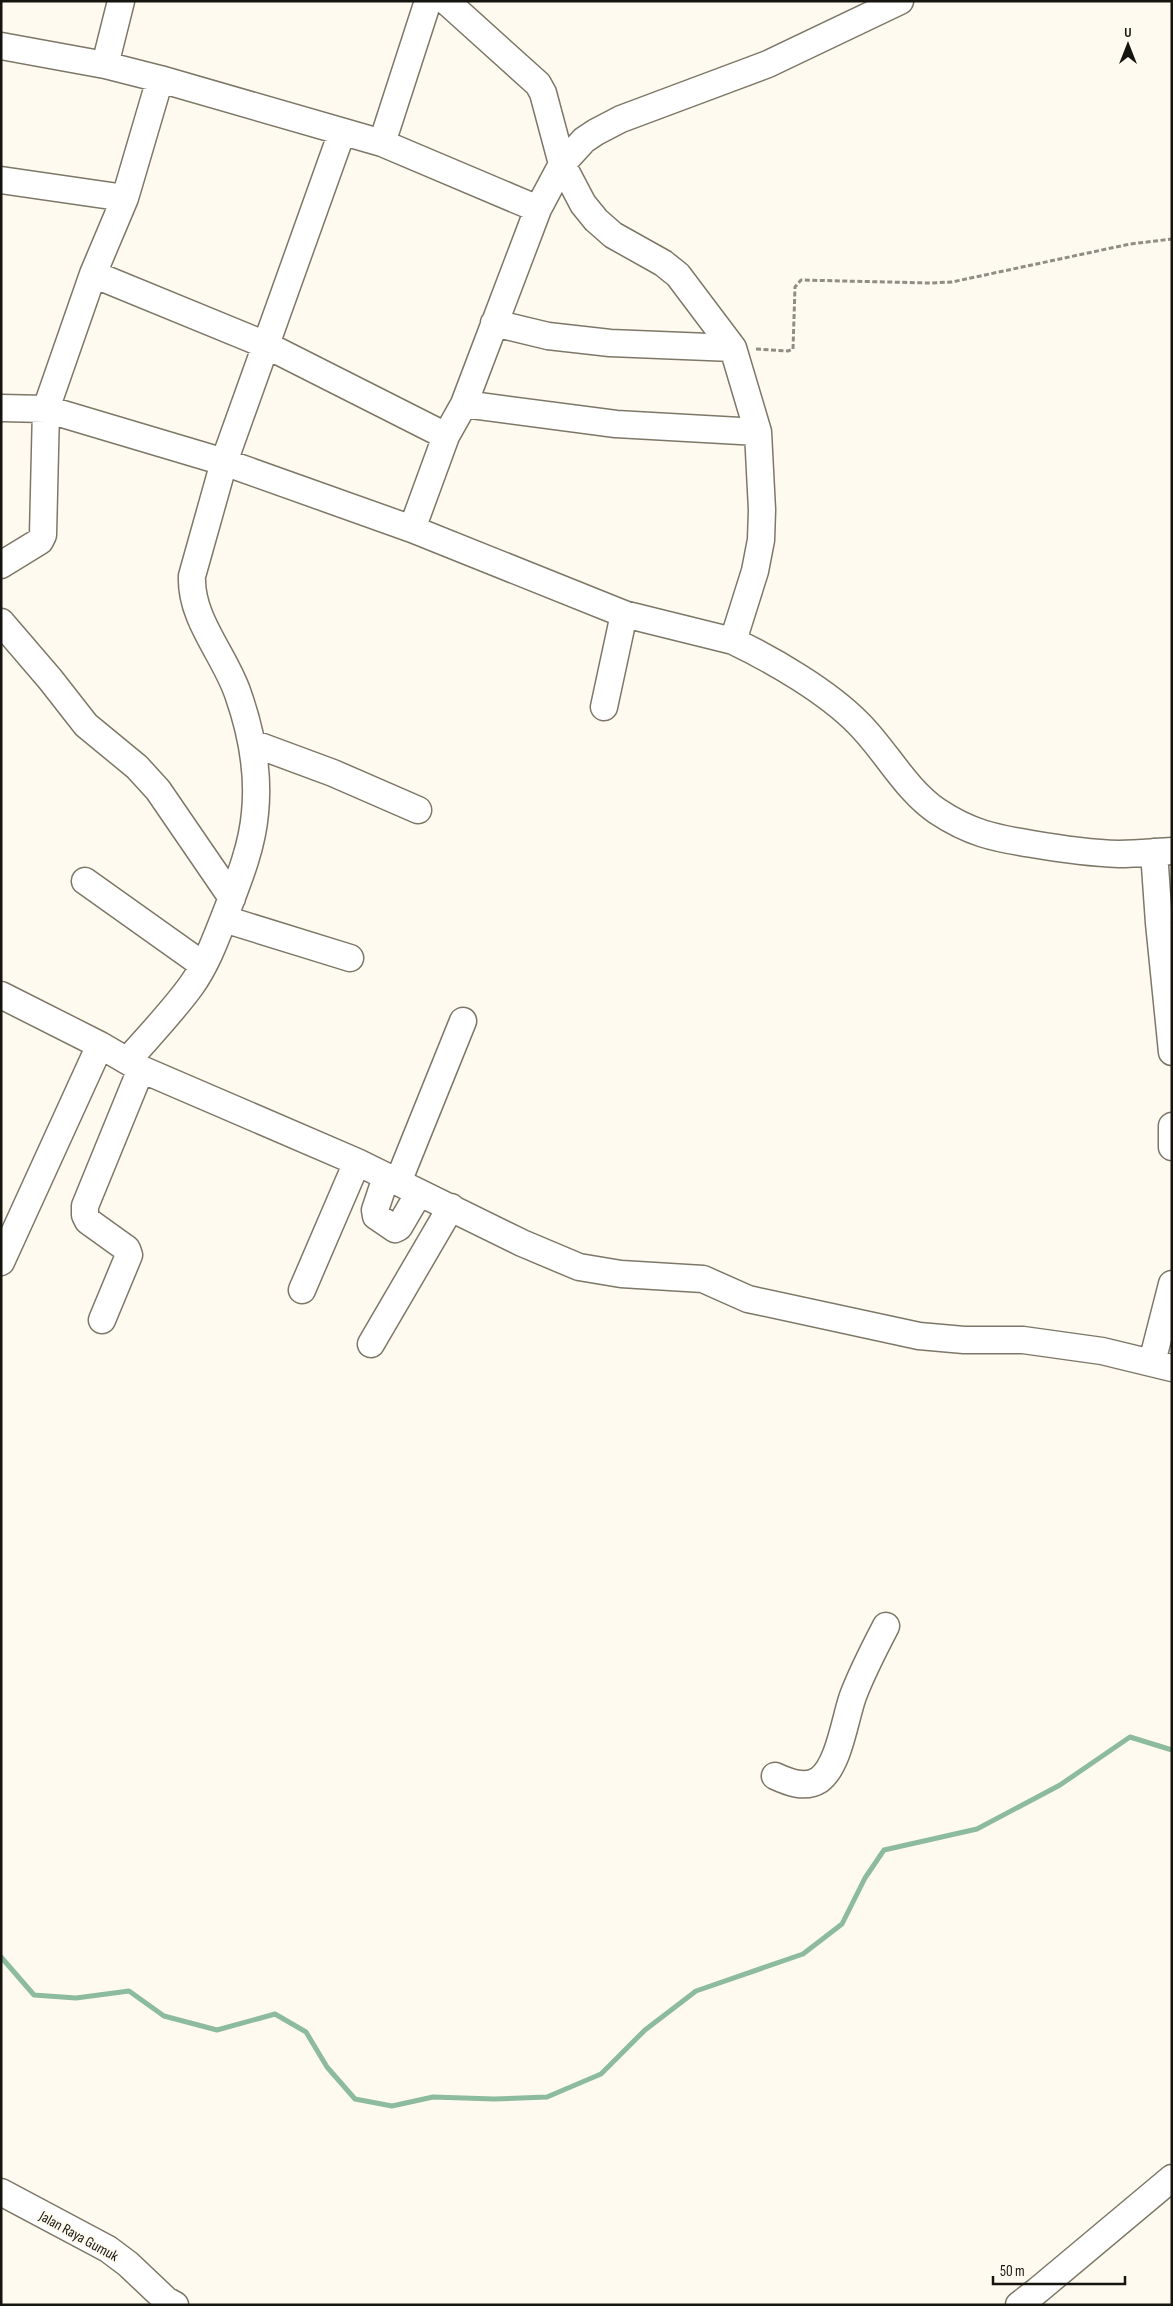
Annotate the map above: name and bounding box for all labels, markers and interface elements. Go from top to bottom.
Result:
north arrow [1103,20,1153,70]
text: U [1124,24,1132,41]
street label: Jalan Raya Gumuk [35,2206,122,2266]
scale bar [993,2254,1126,2286]
text: 50 m [1000,2262,1025,2281]

